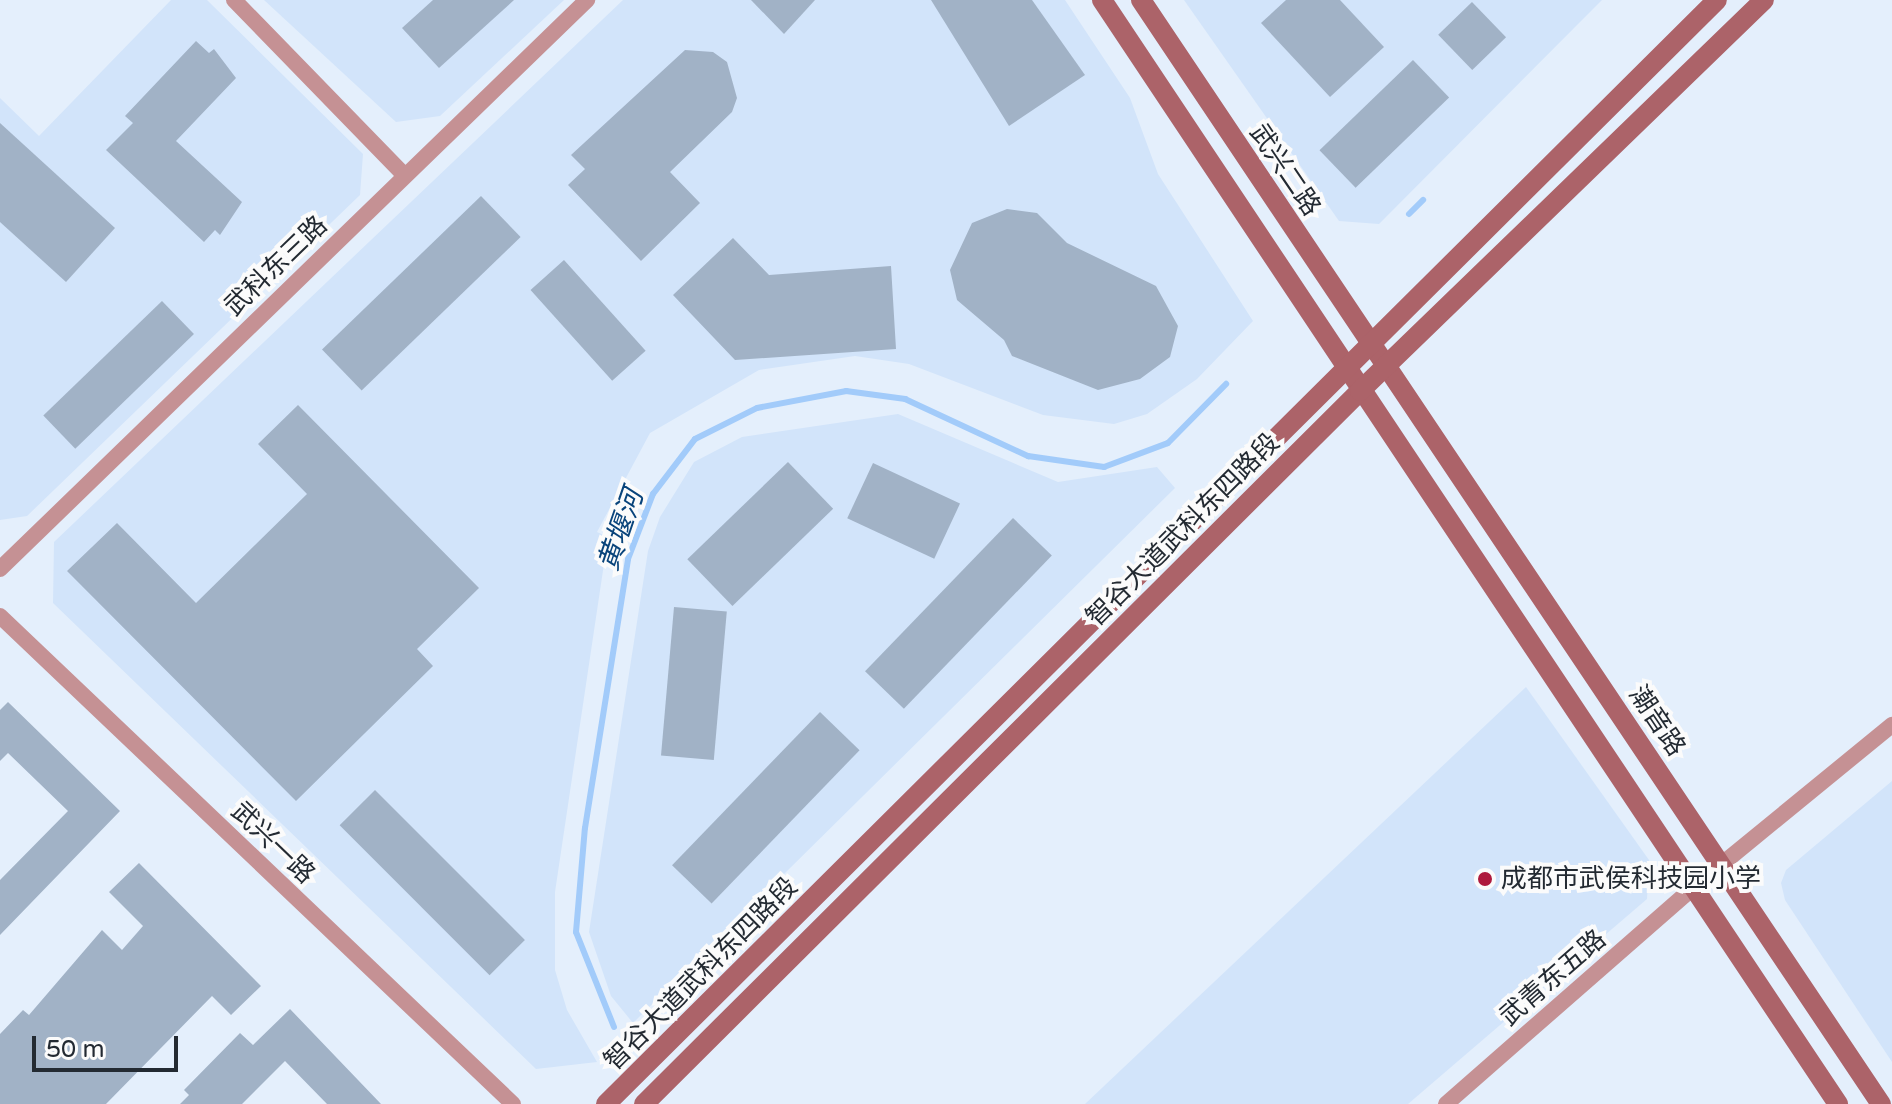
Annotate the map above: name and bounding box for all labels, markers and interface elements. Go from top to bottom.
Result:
street label: 武兴二路 [1243,118,1327,222]
street label: 武科东三路 [218,210,334,322]
street label: 智谷大道武科东四路段 [1080,427,1286,633]
water label: 黄堰河 [591,485,651,575]
street label: 潮音路 [1622,680,1692,762]
street label: 武兴一路 [225,796,321,890]
place label: 成都市武侯科技园小学 [1501,863,1761,895]
marker: 成都市武侯科技园小学 [1476,870,1494,888]
street label: 智谷大道武科东四路段 [598,871,804,1077]
street label: 武青东五路 [1494,924,1612,1032]
scale bar [36,1020,182,1070]
text: 50 m [46,1035,104,1064]

